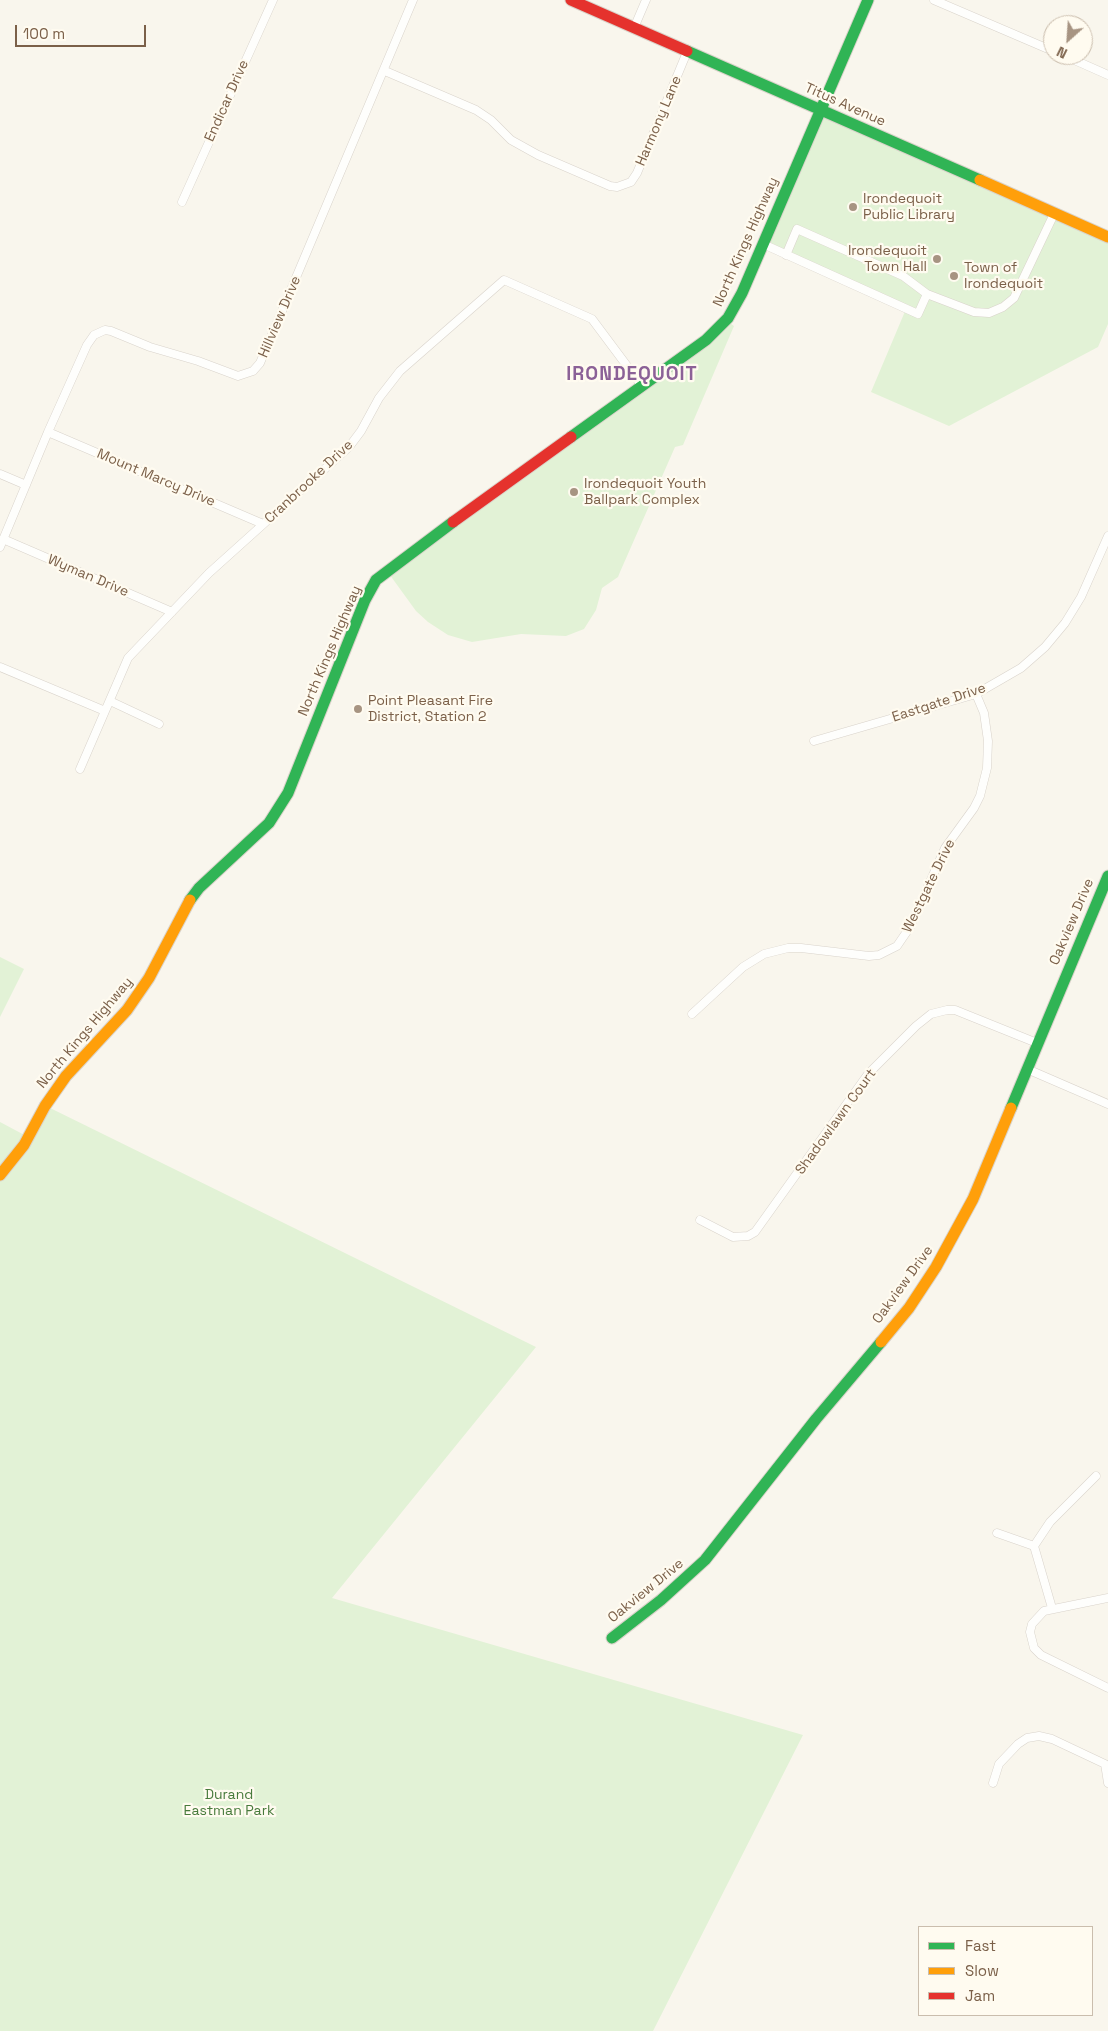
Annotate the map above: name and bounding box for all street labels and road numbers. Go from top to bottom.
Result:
street label: Endicar Drive [201,58,253,144]
street label: Harmony Lane [632,73,686,169]
street label: Titus Avenue [802,80,888,130]
street label: North Kings Highway [710,175,782,309]
street label: Hillview Drive [255,274,305,360]
street label: Cranbrooke Drive [261,437,357,527]
street label: Mount Marcy Drive [94,445,218,511]
street label: Wyman Drive [45,551,131,601]
street label: North Kings Highway [295,583,365,719]
street label: Eastgate Drive [890,680,988,726]
street label: Westgate Drive [899,836,959,936]
street label: Oakview Drive [1046,876,1098,968]
street label: North Kings Highway [34,974,136,1092]
street label: Shadowlawn Court [792,1066,880,1178]
street label: Oakview Drive [869,1243,937,1327]
street label: Oakview Drive [605,1555,687,1627]

